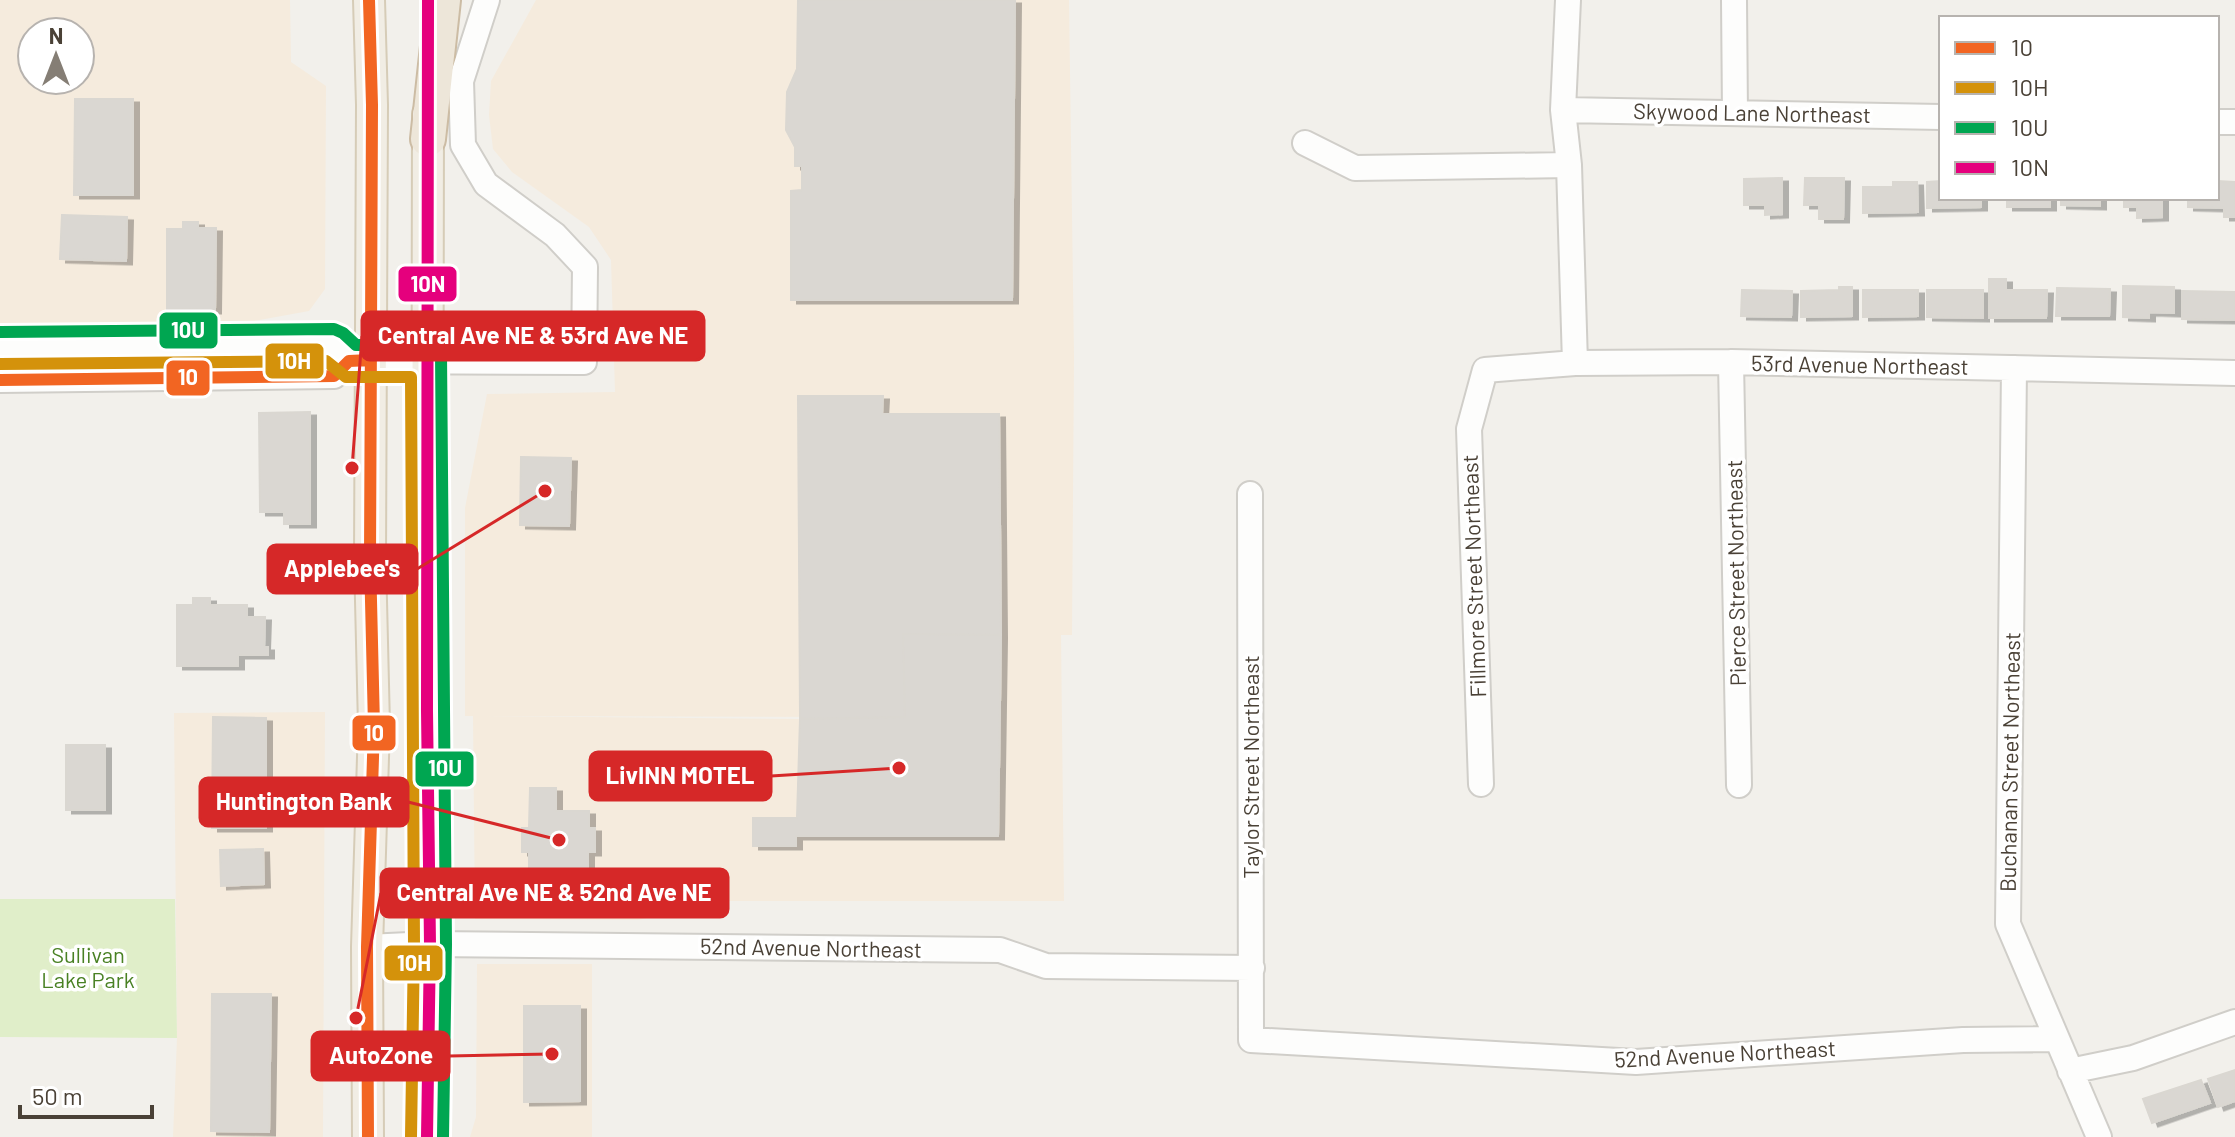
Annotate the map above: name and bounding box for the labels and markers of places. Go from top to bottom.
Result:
callout: Central Ave NE & 53rd Ave NE [362,312,704,360]
callout: Applebee's [268,545,417,593]
callout: LivINN MOTEL [590,752,771,800]
callout: Huntington Bank [200,778,408,826]
callout: Central Ave NE & 52nd Ave NE [381,869,728,917]
callout: AutoZone [312,1032,449,1080]

